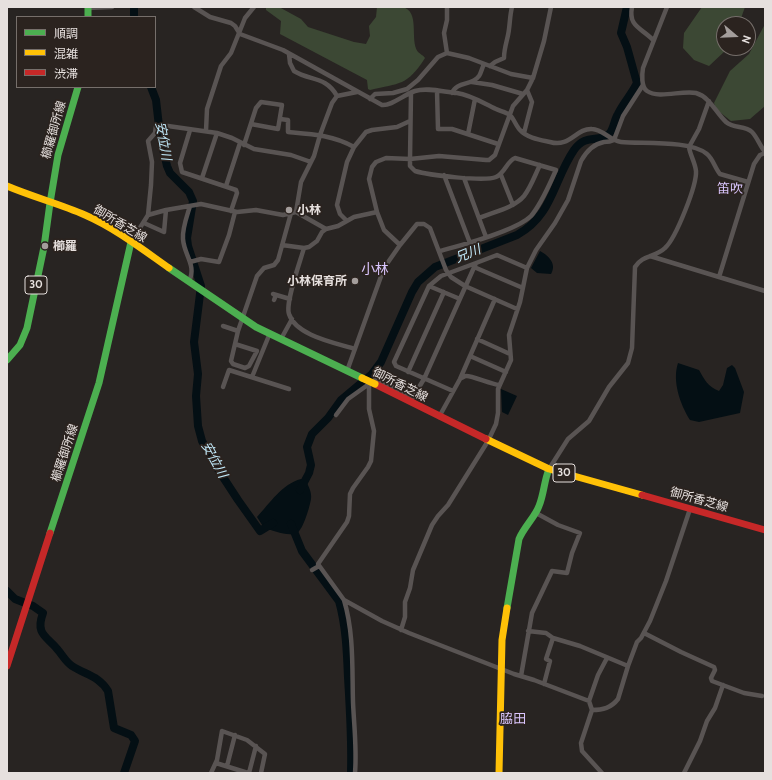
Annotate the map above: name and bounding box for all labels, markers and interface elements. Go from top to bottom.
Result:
legend [16,16,156,88]
north arrow [716,16,756,56]
text: 順調 [54,26,78,41]
text: N [739,34,754,46]
text: 混雑 [54,46,78,61]
text: 渋滞 [54,66,78,81]
street label: 櫛羅御所線 [39,99,69,161]
water label: 安位川 [152,120,174,162]
district label: 笛吹 [717,181,743,197]
street label: 御所香芝線 [91,202,149,246]
place label: 小林 [297,203,321,217]
marker: 小林 [284,205,294,215]
place label: 櫛羅 [53,239,77,253]
marker: 櫛羅 [40,241,50,251]
water label: 兄川 [453,242,483,266]
district label: 小林 [361,262,389,278]
place label: 小林保育所 [287,274,347,288]
road number: 30 [25,276,47,294]
marker: 小林保育所 [350,276,360,286]
street label: 御所香芝線 [370,365,430,405]
street label: 櫛羅御所線 [49,422,81,484]
water label: 安位川 [198,439,230,481]
road number: 30 [553,464,575,482]
street label: 御所香芝線 [668,485,730,515]
district label: 脇田 [500,711,526,727]

